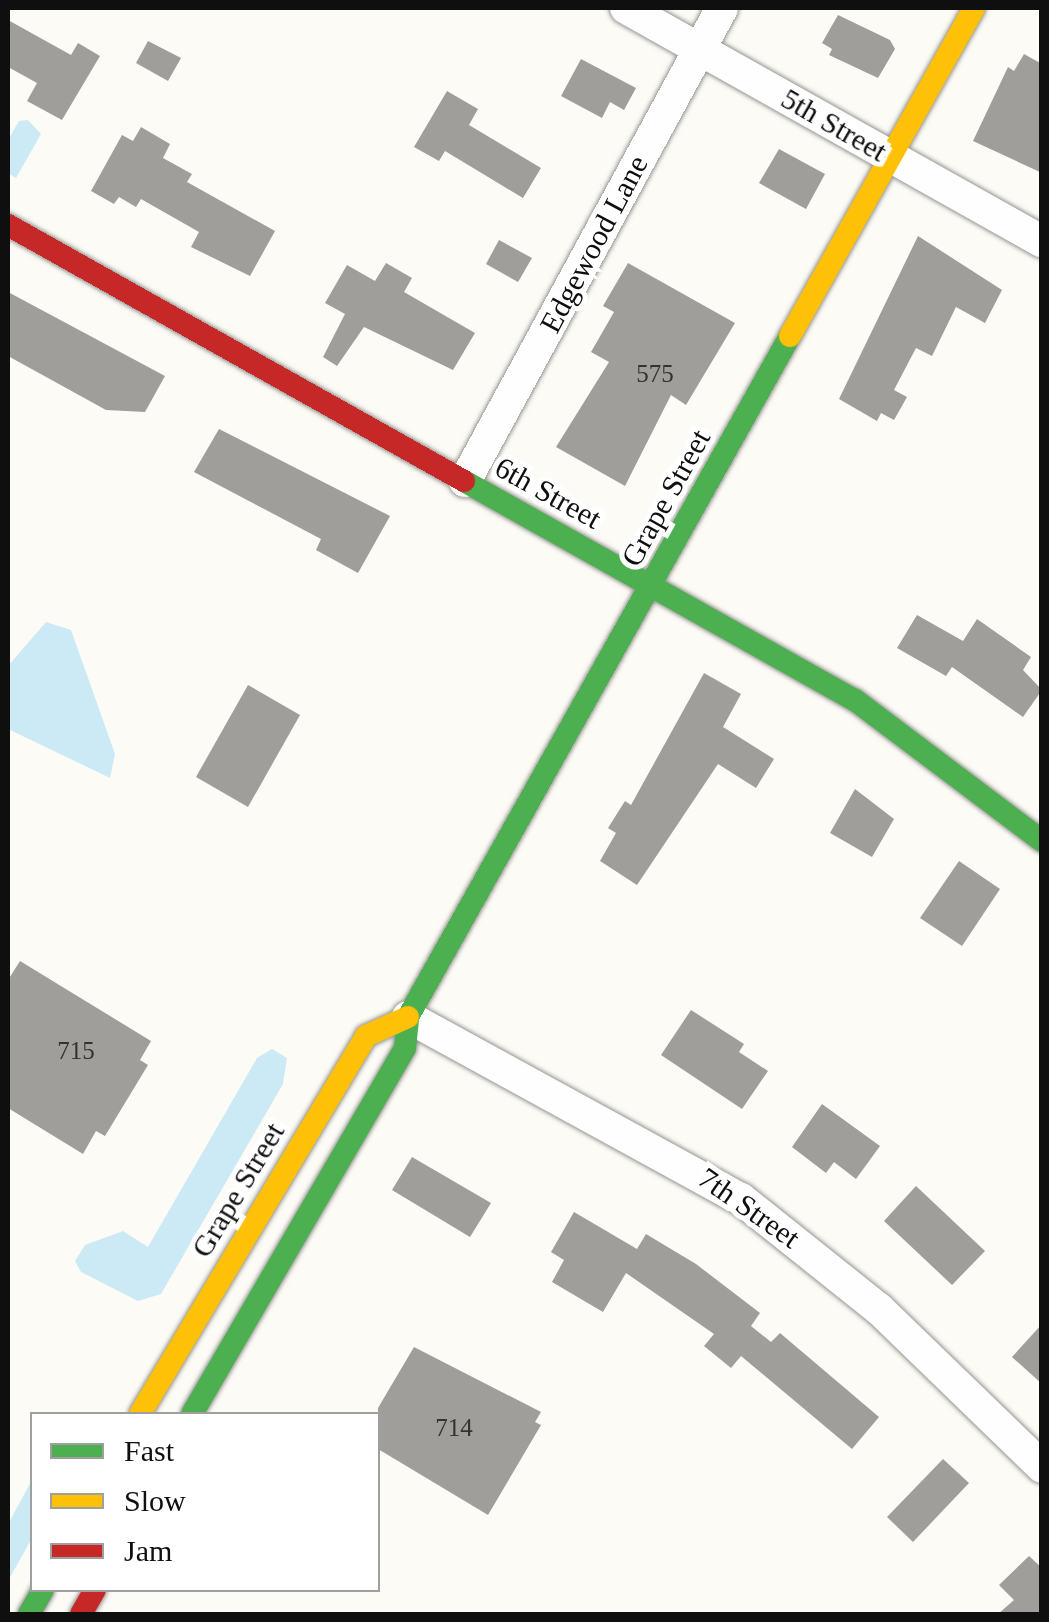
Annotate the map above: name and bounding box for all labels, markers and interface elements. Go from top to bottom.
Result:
street label: 5th Street [775,80,893,170]
street label: Edgewood Lane [532,149,656,339]
house number: 575 [636,359,674,389]
street label: Grape Street [614,423,718,573]
street label: 6th Street [489,449,607,537]
house number: 715 [57,1036,95,1066]
street label: Grape Street [184,1116,292,1264]
street label: 7th Street [691,1160,807,1256]
legend [30,1412,380,1592]
house number: 714 [435,1413,473,1443]
text: Fast [124,1434,174,1467]
text: Slow [124,1484,186,1517]
text: Jam [124,1534,172,1567]

